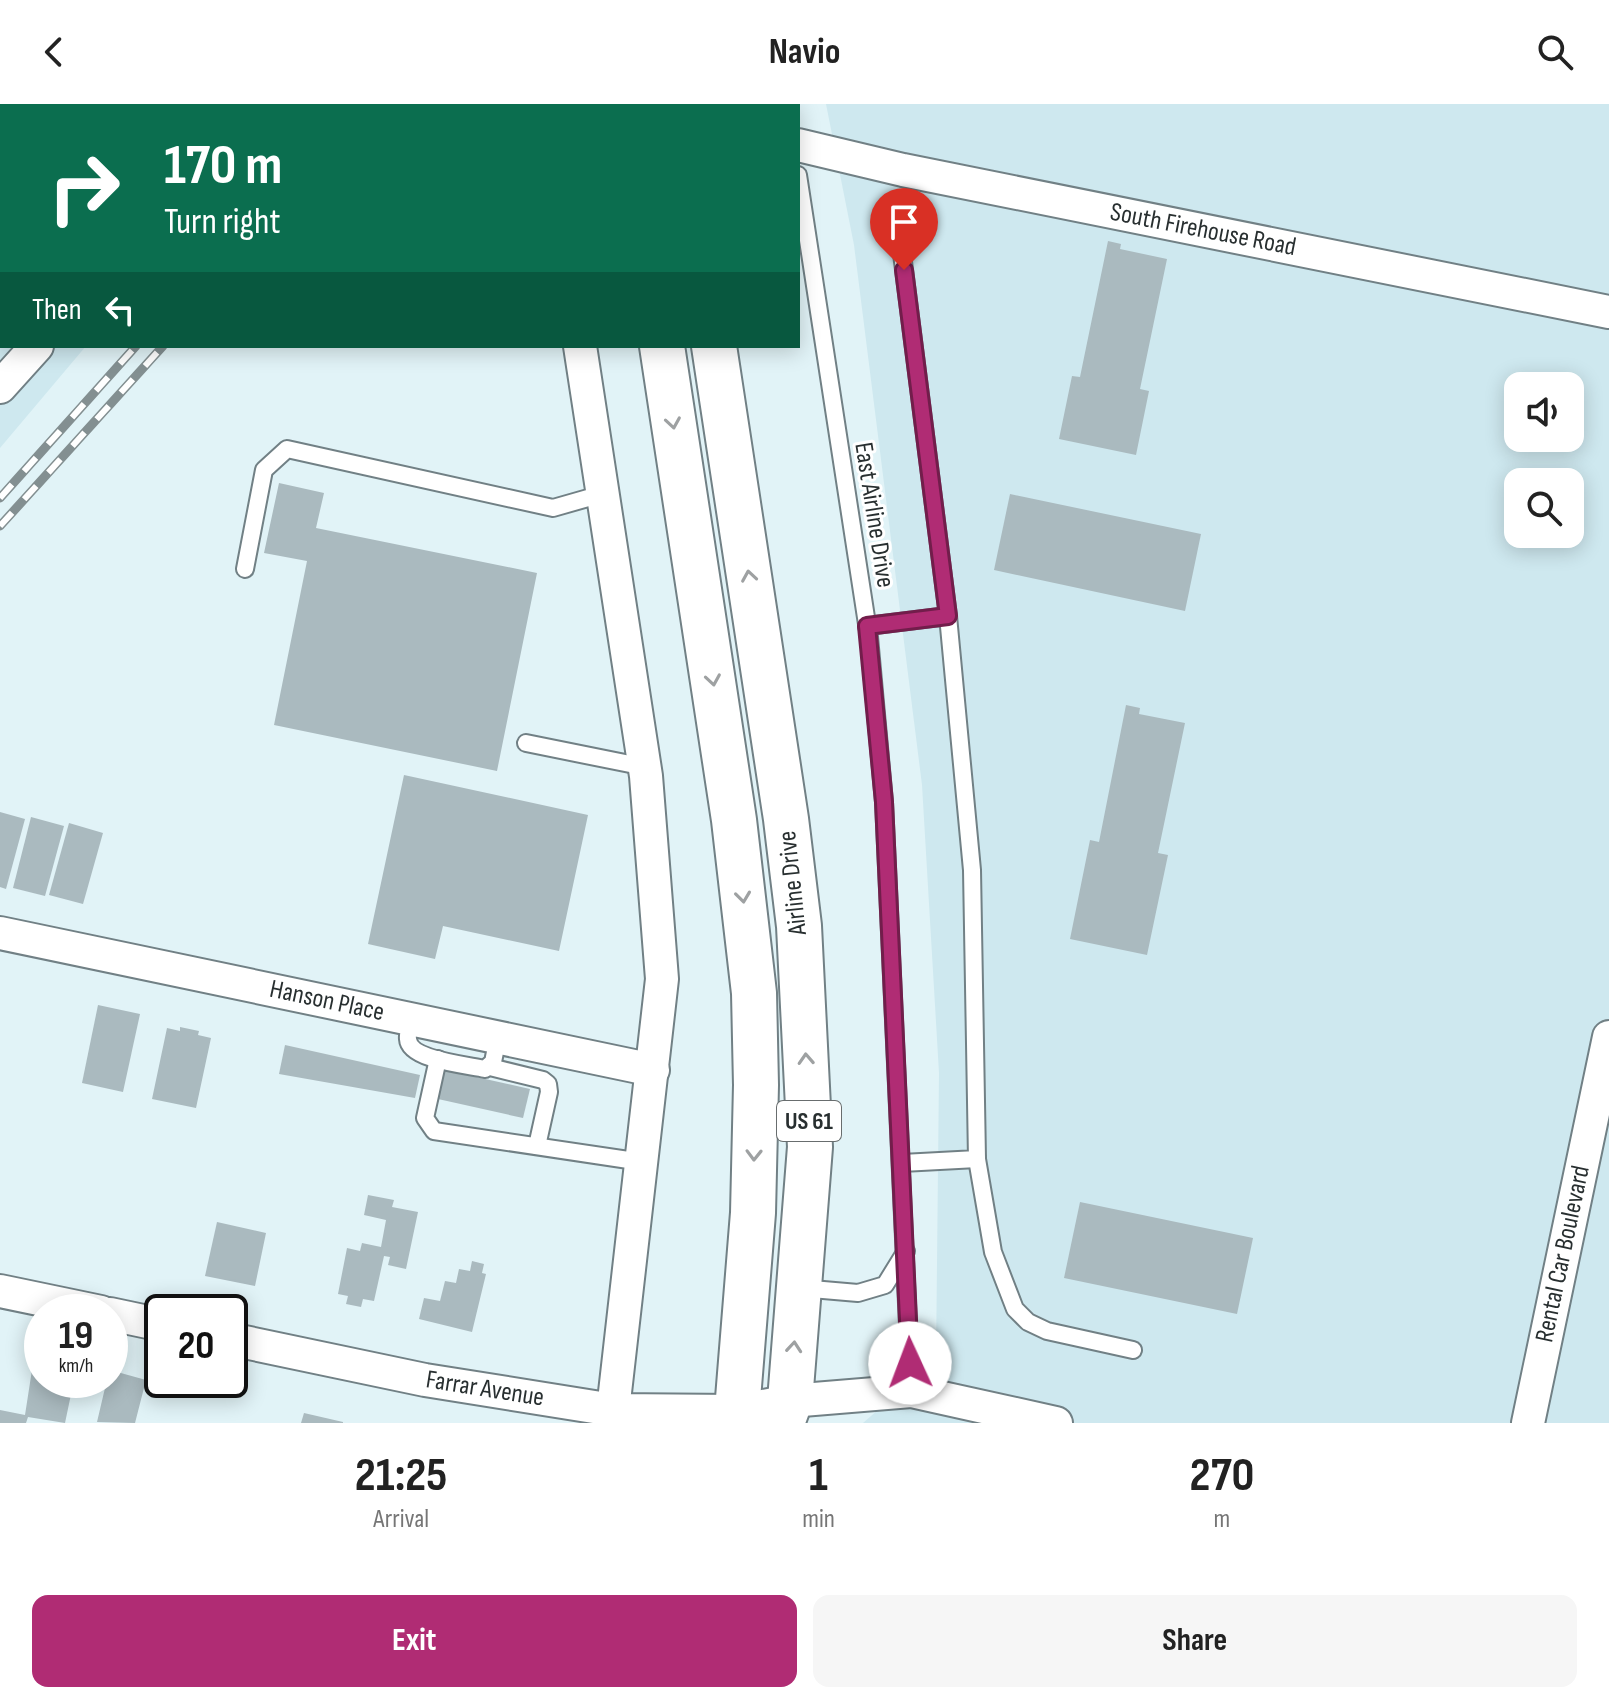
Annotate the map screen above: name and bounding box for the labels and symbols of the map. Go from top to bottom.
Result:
pin [870,188,938,270]
street label: South Firehouse Road [1107,197,1299,263]
one-way arrow [664,416,681,430]
street label: East Airline Drive [847,440,901,590]
one-way arrow [741,569,758,582]
one-way arrow [703,673,720,687]
street label: Airline Drive [772,829,814,938]
one-way arrow [735,891,752,904]
street label: Hanson Place [267,974,387,1028]
one-way arrow [798,1052,815,1065]
road number: US 61 [777,1101,841,1141]
one-way arrow [746,1149,763,1162]
street label: Rental Car Boulevard [1529,1163,1597,1345]
speed limit sign: 20 [144,1294,248,1398]
position arrow [868,1321,952,1405]
one-way arrow [785,1340,802,1353]
street label: Farrar Avenue [424,1364,546,1414]

